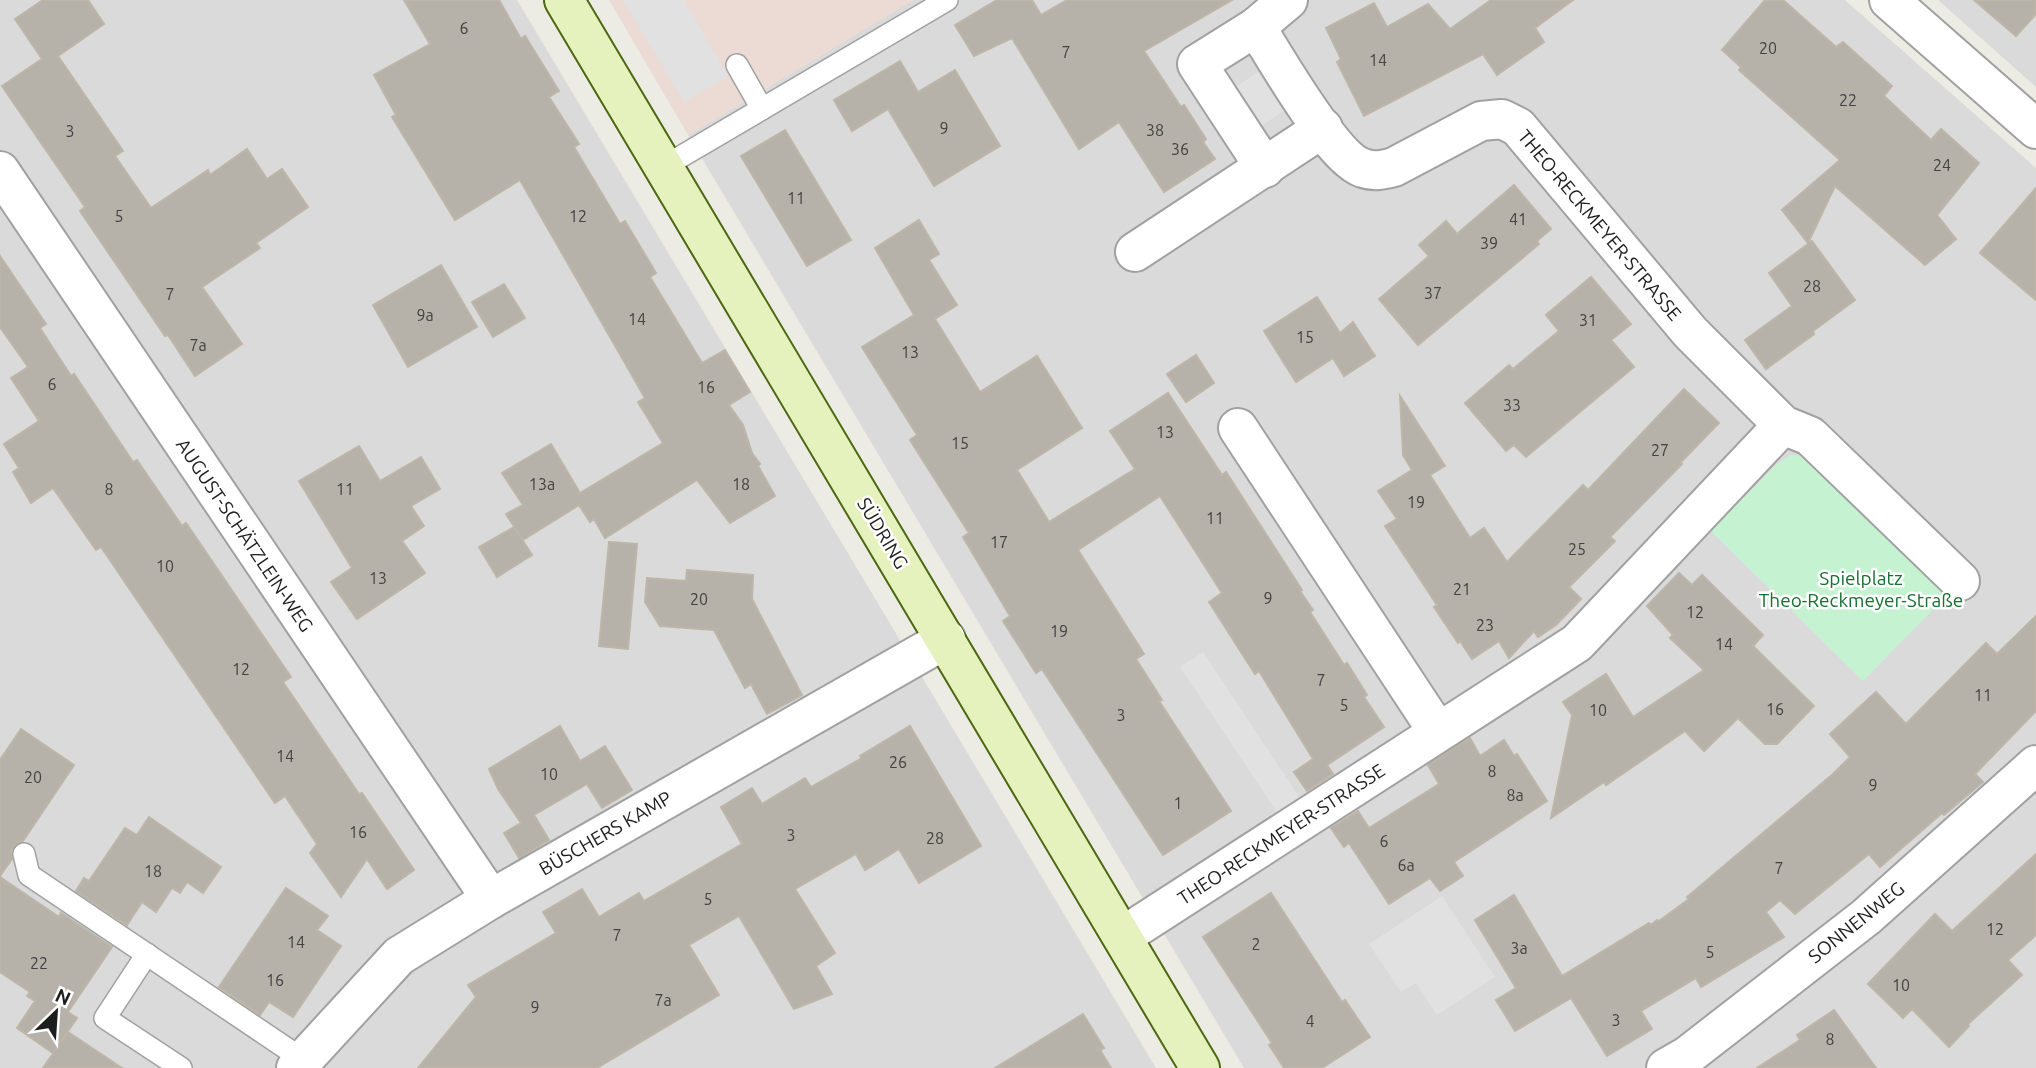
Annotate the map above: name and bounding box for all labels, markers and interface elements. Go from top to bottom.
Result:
house number: 6 [459,19,469,37]
house number: 20 [1759,39,1777,57]
house number: 7 [1061,43,1071,61]
house number: 14 [1369,51,1387,69]
house number: 22 [1839,91,1857,109]
house number: 9 [939,119,949,137]
house number: 38 [1146,121,1164,139]
house number: 3 [65,122,75,140]
street label: THEO-RECKMEYER-STRASSE [1514,125,1686,325]
house number: 36 [1171,140,1189,158]
house number: 24 [1933,156,1951,174]
house number: 11 [787,189,805,207]
house number: 5 [114,207,124,225]
house number: 12 [569,207,587,225]
house number: 41 [1509,210,1527,228]
house number: 39 [1480,234,1498,252]
house number: 28 [1803,277,1821,295]
house number: 37 [1424,284,1442,302]
house number: 7 [165,285,175,303]
house number: 9a [416,306,434,324]
house number: 14 [628,310,646,328]
house number: 31 [1579,311,1597,329]
house number: 15 [1296,328,1314,346]
house number: 7a [189,336,207,354]
house number: 13 [901,343,919,361]
house number: 6 [47,375,57,393]
house number: 16 [697,378,715,396]
house number: 33 [1503,396,1521,414]
house number: 13 [1156,423,1174,441]
street label: AUGUST-SCHÄTZLEIN-WEG [172,434,318,636]
house number: 15 [951,434,969,452]
house number: 27 [1651,441,1669,459]
house number: 13a [529,475,555,493]
house number: 18 [732,475,750,493]
house number: 8 [104,480,114,498]
house number: 11 [336,480,354,498]
street label: SÜDRING [853,493,913,573]
house number: 19 [1407,493,1425,511]
house number: 11 [1206,509,1224,527]
house number: 17 [990,533,1008,551]
house number: 25 [1568,540,1586,558]
house number: 10 [156,557,174,575]
park label: Spielplatz Theo-Reckmeyer-Straße [1759,567,1963,611]
house number: 13 [369,569,387,587]
house number: 21 [1453,580,1471,598]
house number: 9 [1263,589,1273,607]
house number: 20 [690,590,708,608]
house number: 12 [1686,603,1704,621]
house number: 23 [1476,616,1494,634]
house number: 19 [1050,622,1068,640]
house number: 14 [1715,635,1733,653]
house number: 12 [232,660,250,678]
house number: 7 [1316,671,1326,689]
house number: 11 [1974,686,1992,704]
house number: 5 [1339,696,1349,714]
house number: 16 [1766,700,1784,718]
house number: 10 [1589,701,1607,719]
house number: 3 [1116,706,1126,724]
house number: 14 [276,747,294,765]
house number: 26 [889,753,907,771]
street label: THEO-RECKMEYER-STRASSE [1173,759,1389,909]
house number: 8 [1487,762,1497,780]
house number: 10 [540,765,558,783]
house number: 20 [24,768,42,786]
house number: 9 [1868,776,1878,794]
street label: BÜSCHERS KAMP [535,786,675,880]
house number: 8a [1506,786,1524,804]
house number: 1 [1173,794,1183,812]
house number: 16 [349,823,367,841]
house number: 3 [786,826,796,844]
house number: 28 [926,829,944,847]
house number: 6 [1379,832,1389,850]
house number: 6a [1397,856,1415,874]
house number: 7 [1774,859,1784,877]
house number: 18 [144,862,162,880]
street label: SONNENWEG [1804,877,1908,967]
house number: 5 [703,890,713,908]
house number: 12 [1986,920,2004,938]
house number: 7 [612,926,622,944]
house number: 14 [287,933,305,951]
house number: 2 [1251,935,1261,953]
house number: 3a [1510,939,1528,957]
house number: 5 [1705,943,1715,961]
house number: 22 [30,954,48,972]
house number: 16 [266,971,284,989]
house number: 10 [1892,976,1910,994]
north arrow [21,977,91,1047]
text: N [52,984,74,1010]
house number: 7a [654,991,672,1009]
house number: 9 [530,998,540,1016]
house number: 3 [1611,1011,1621,1029]
house number: 4 [1305,1012,1315,1030]
house number: 8 [1825,1030,1835,1048]

